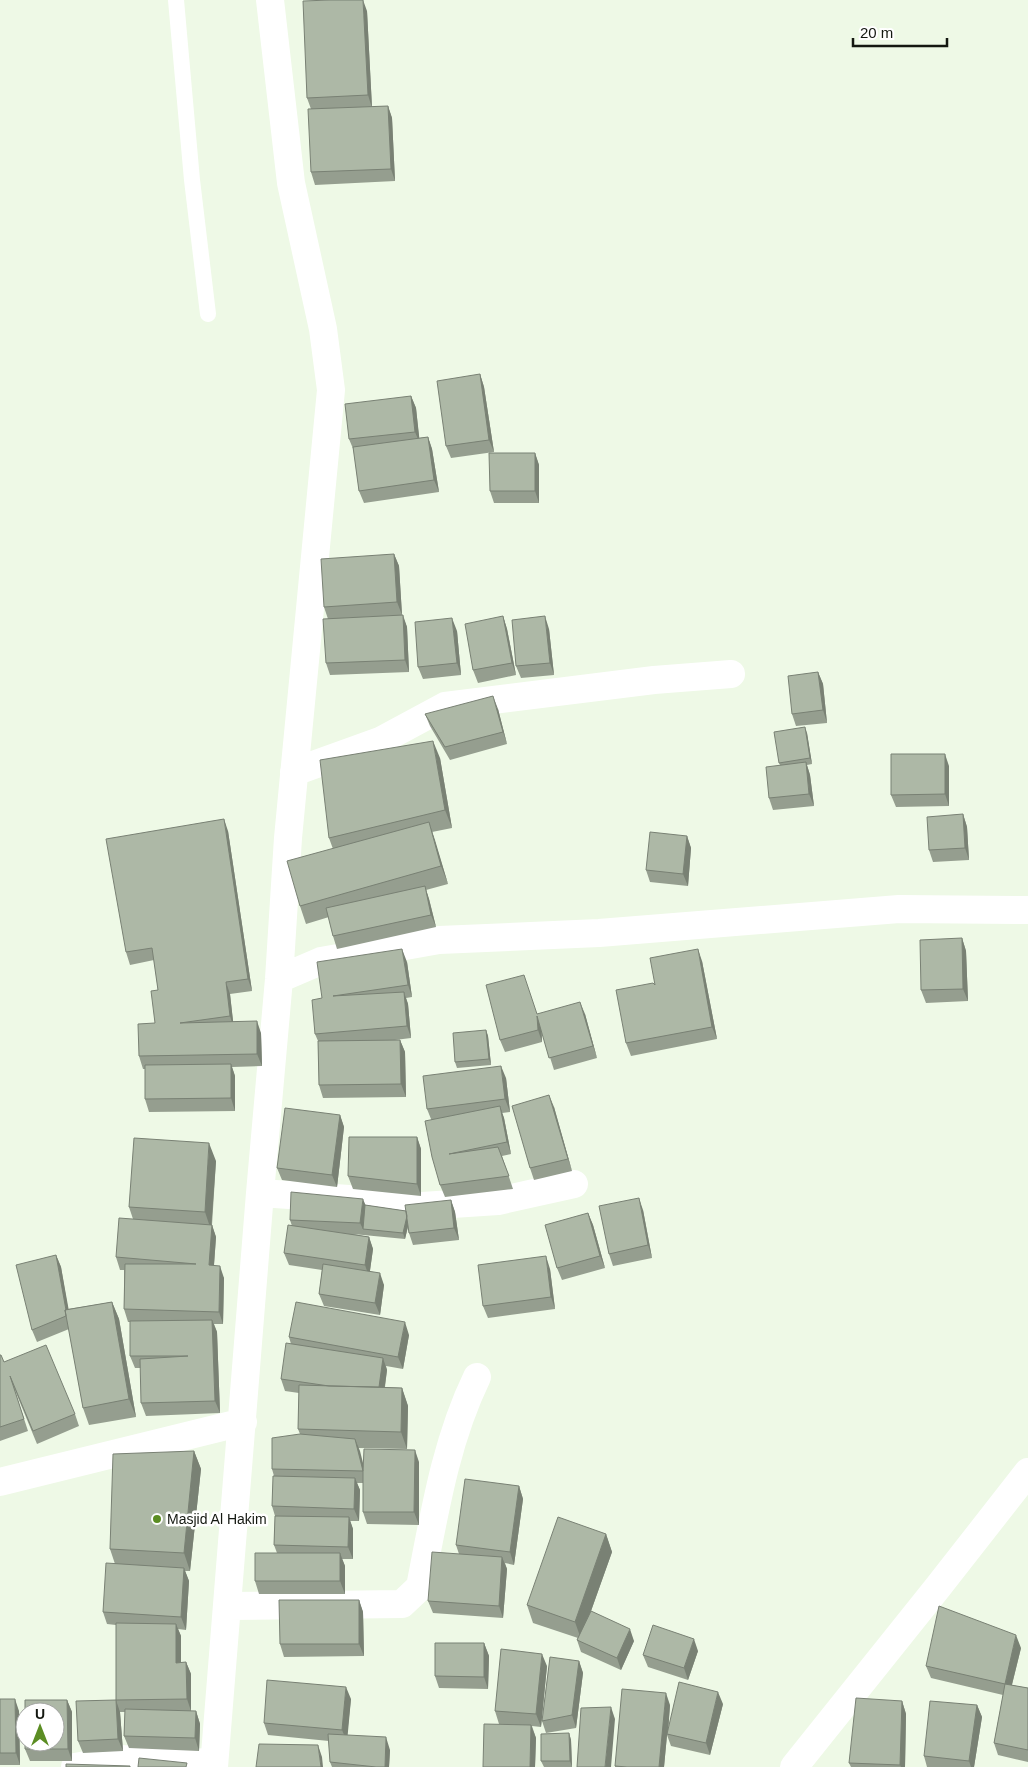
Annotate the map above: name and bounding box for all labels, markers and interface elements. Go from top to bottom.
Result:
scale bar [853,15,947,47]
text: 20 m [860,24,893,41]
place label: Masjid Al Hakim [167,1511,267,1527]
marker: Masjid Al Hakim [151,1513,163,1525]
north arrow [15,1702,65,1752]
text: U [35,1706,45,1722]

